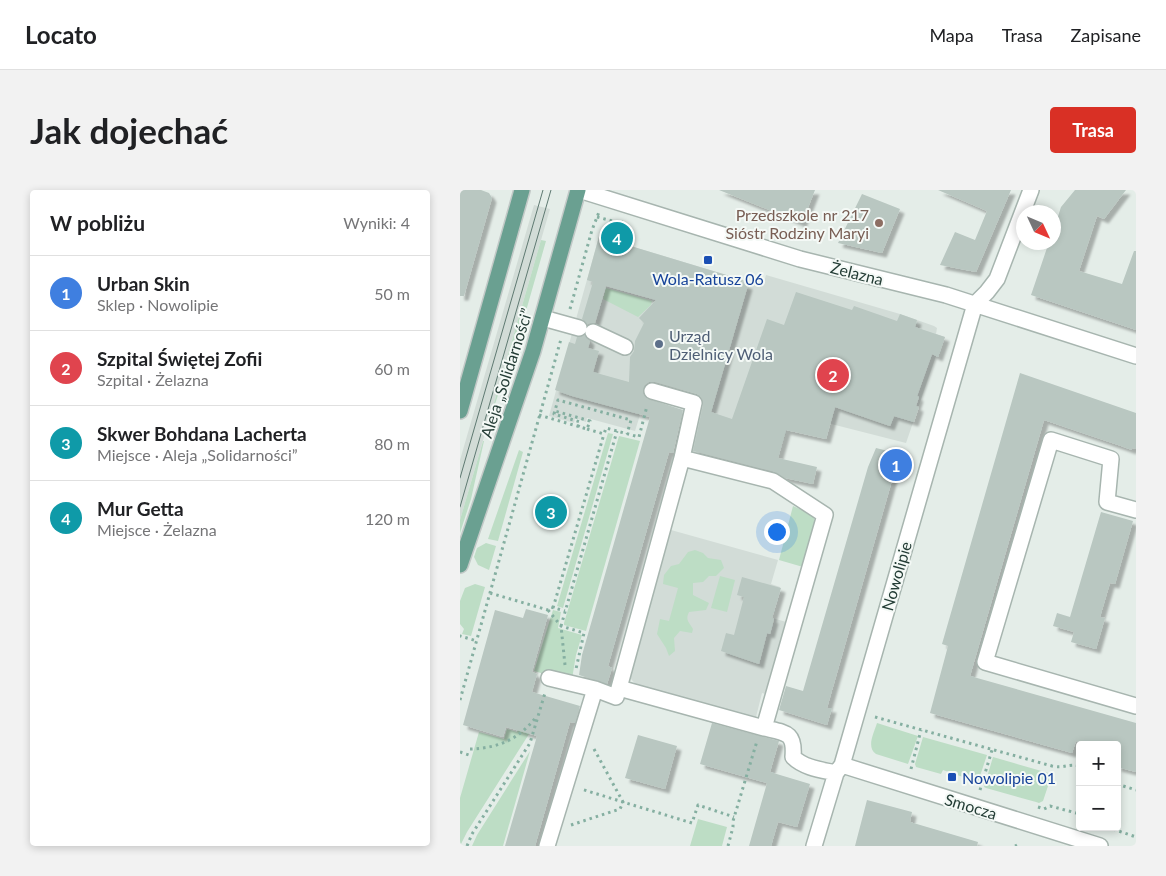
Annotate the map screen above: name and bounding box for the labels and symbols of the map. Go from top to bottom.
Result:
place label: Przedszkole nr 217 Sióstr Rodziny Maryi [725,205,869,242]
north arrow [1016,205,1061,250]
marker: Przedszkole nr 217 Sióstr Rodziny Maryi [873,217,885,229]
pin: 4 [601,219,633,257]
marker: Wola-Ratusz 06 [702,254,714,266]
street label: Żelazna [829,257,885,289]
place label: Wola-Ratusz 06 [652,269,764,288]
street label: Aleja „Solidarności” [476,306,536,440]
place label: Urząd Dzielnicy Wola [669,326,773,363]
marker: Urząd Dzielnicy Wola [653,338,665,350]
pin: 2 [817,356,849,394]
pin: 1 [880,446,912,484]
pin: 3 [535,493,567,531]
your location [764,519,790,545]
street label: Nowolipie [877,539,915,613]
place label: Nowolipie 01 [962,768,1056,787]
marker: Nowolipie 01 [946,771,958,783]
street label: Smocza [943,789,999,823]

